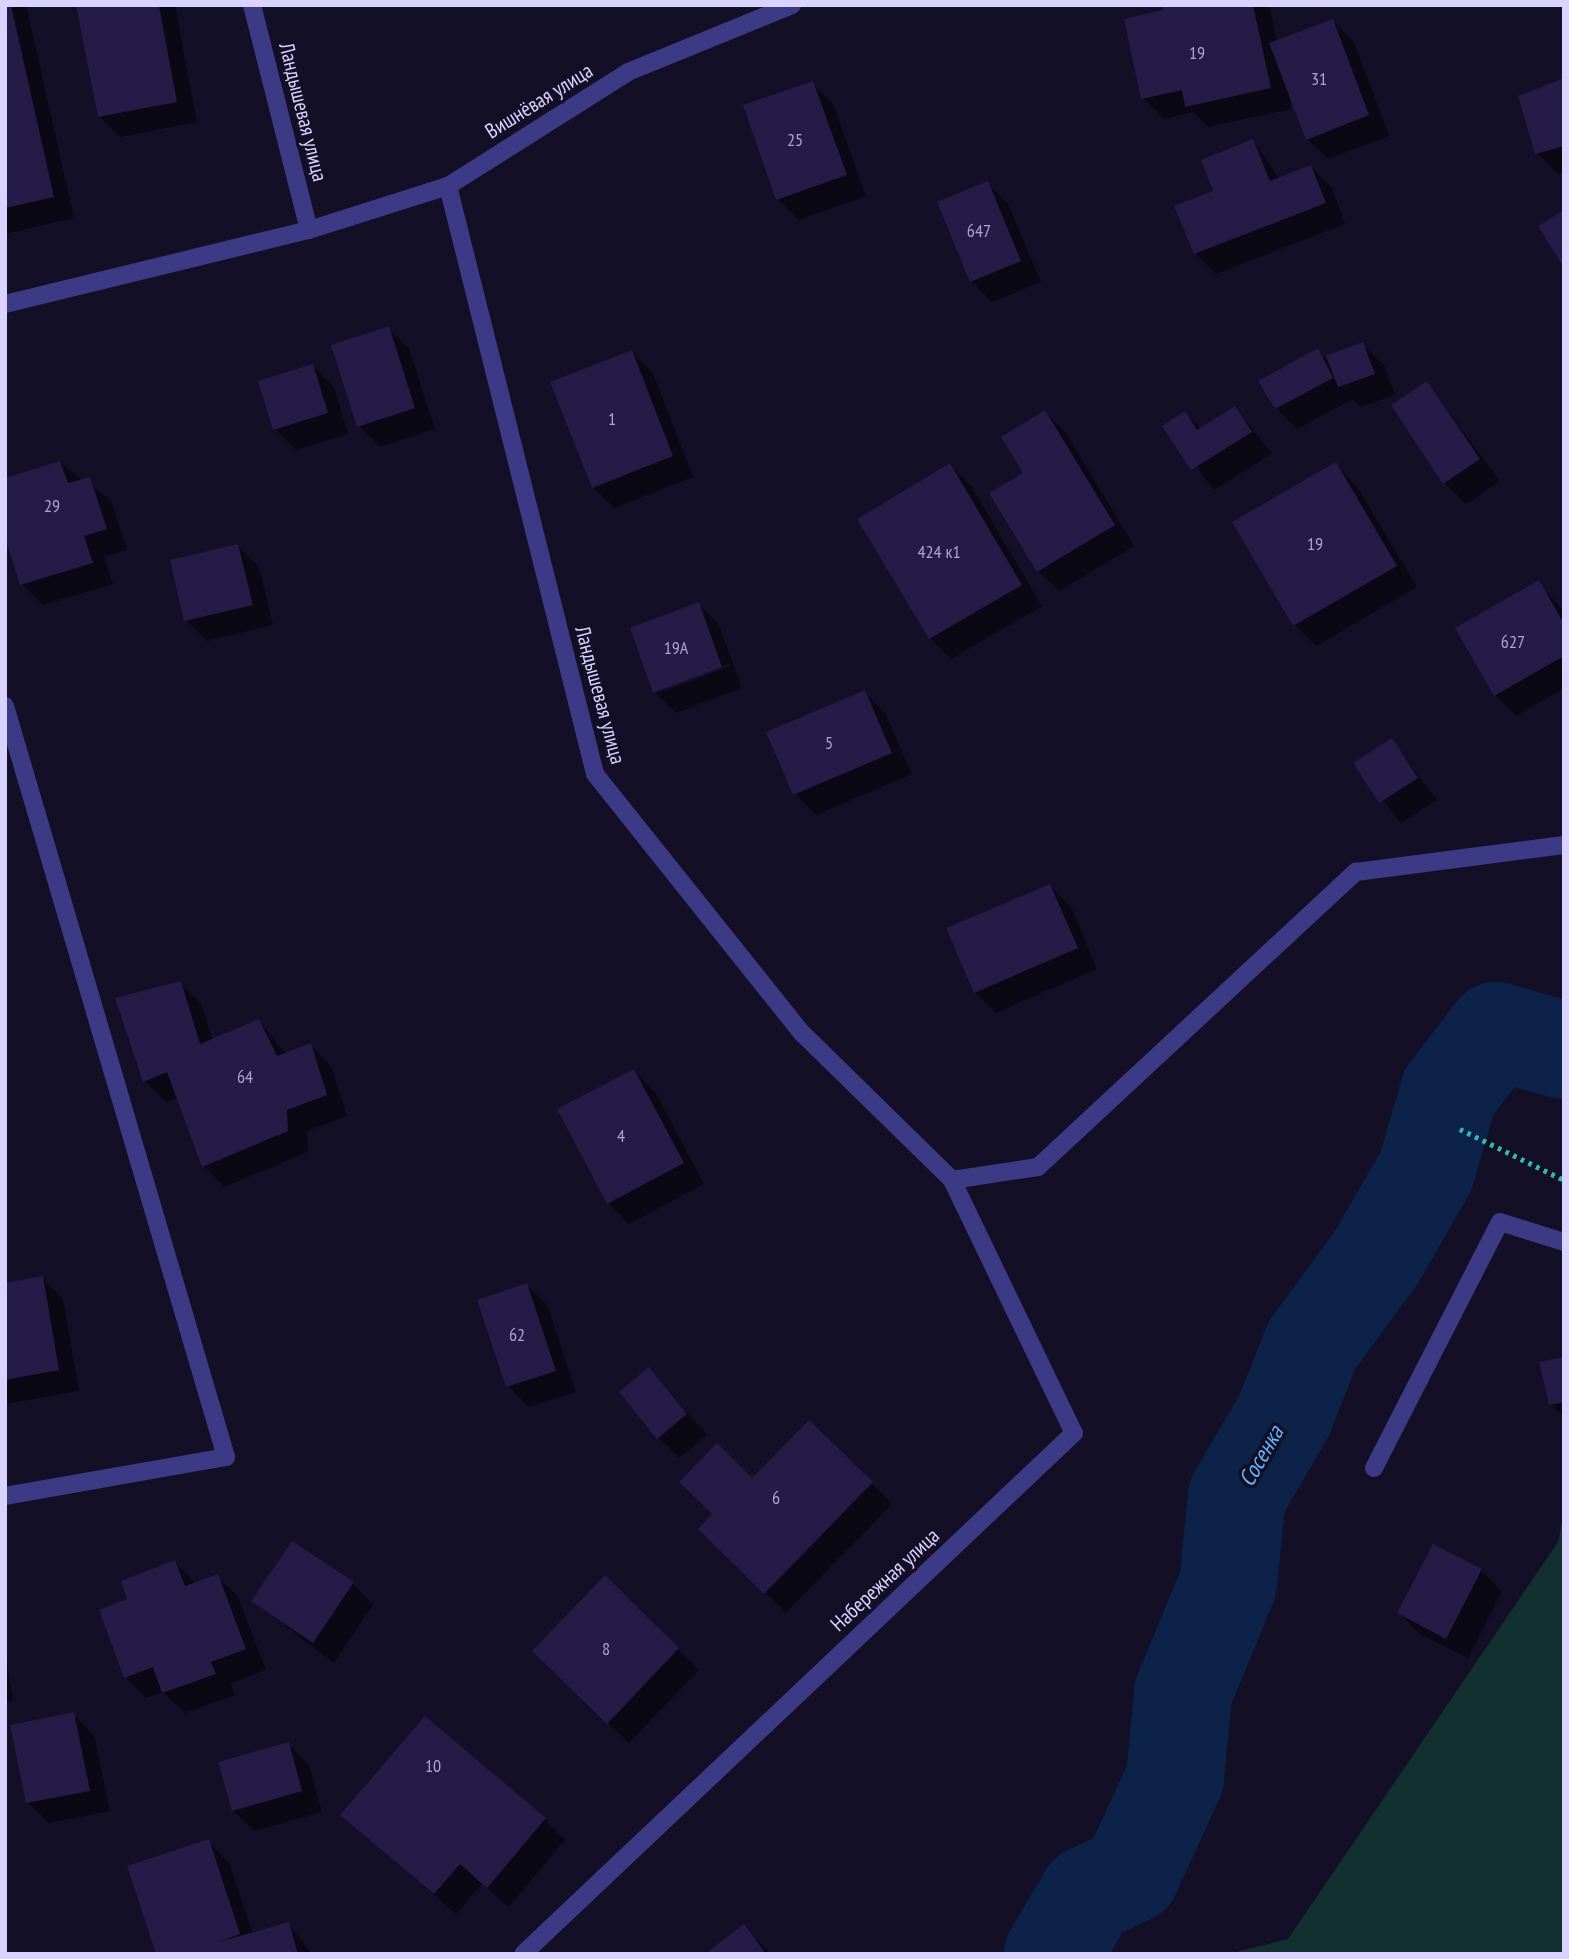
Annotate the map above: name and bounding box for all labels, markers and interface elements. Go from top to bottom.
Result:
street label: Ландышевая улица [274,40,332,184]
house number: 19 [1189,42,1205,64]
street label: Вишнёвая улица [481,58,597,144]
house number: 31 [1311,68,1327,90]
house number: 25 [787,129,803,151]
house number: 647 [967,220,991,242]
house number: 1 [608,408,616,430]
house number: 29 [44,495,60,517]
house number: 19 [1307,533,1323,555]
house number: 424 к1 [917,541,961,563]
street label: Ландышевая улица [569,623,631,767]
house number: 627 [1501,631,1525,653]
house number: 19А [664,637,688,659]
house number: 5 [825,732,833,754]
house number: 64 [237,1066,253,1088]
house number: 4 [617,1125,625,1147]
house number: 62 [509,1324,525,1346]
water label: Сосенка [1233,1421,1289,1491]
house number: 6 [772,1487,780,1509]
street label: Набережная улица [825,1523,945,1637]
house number: 8 [602,1638,610,1660]
house number: 10 [425,1755,441,1777]

